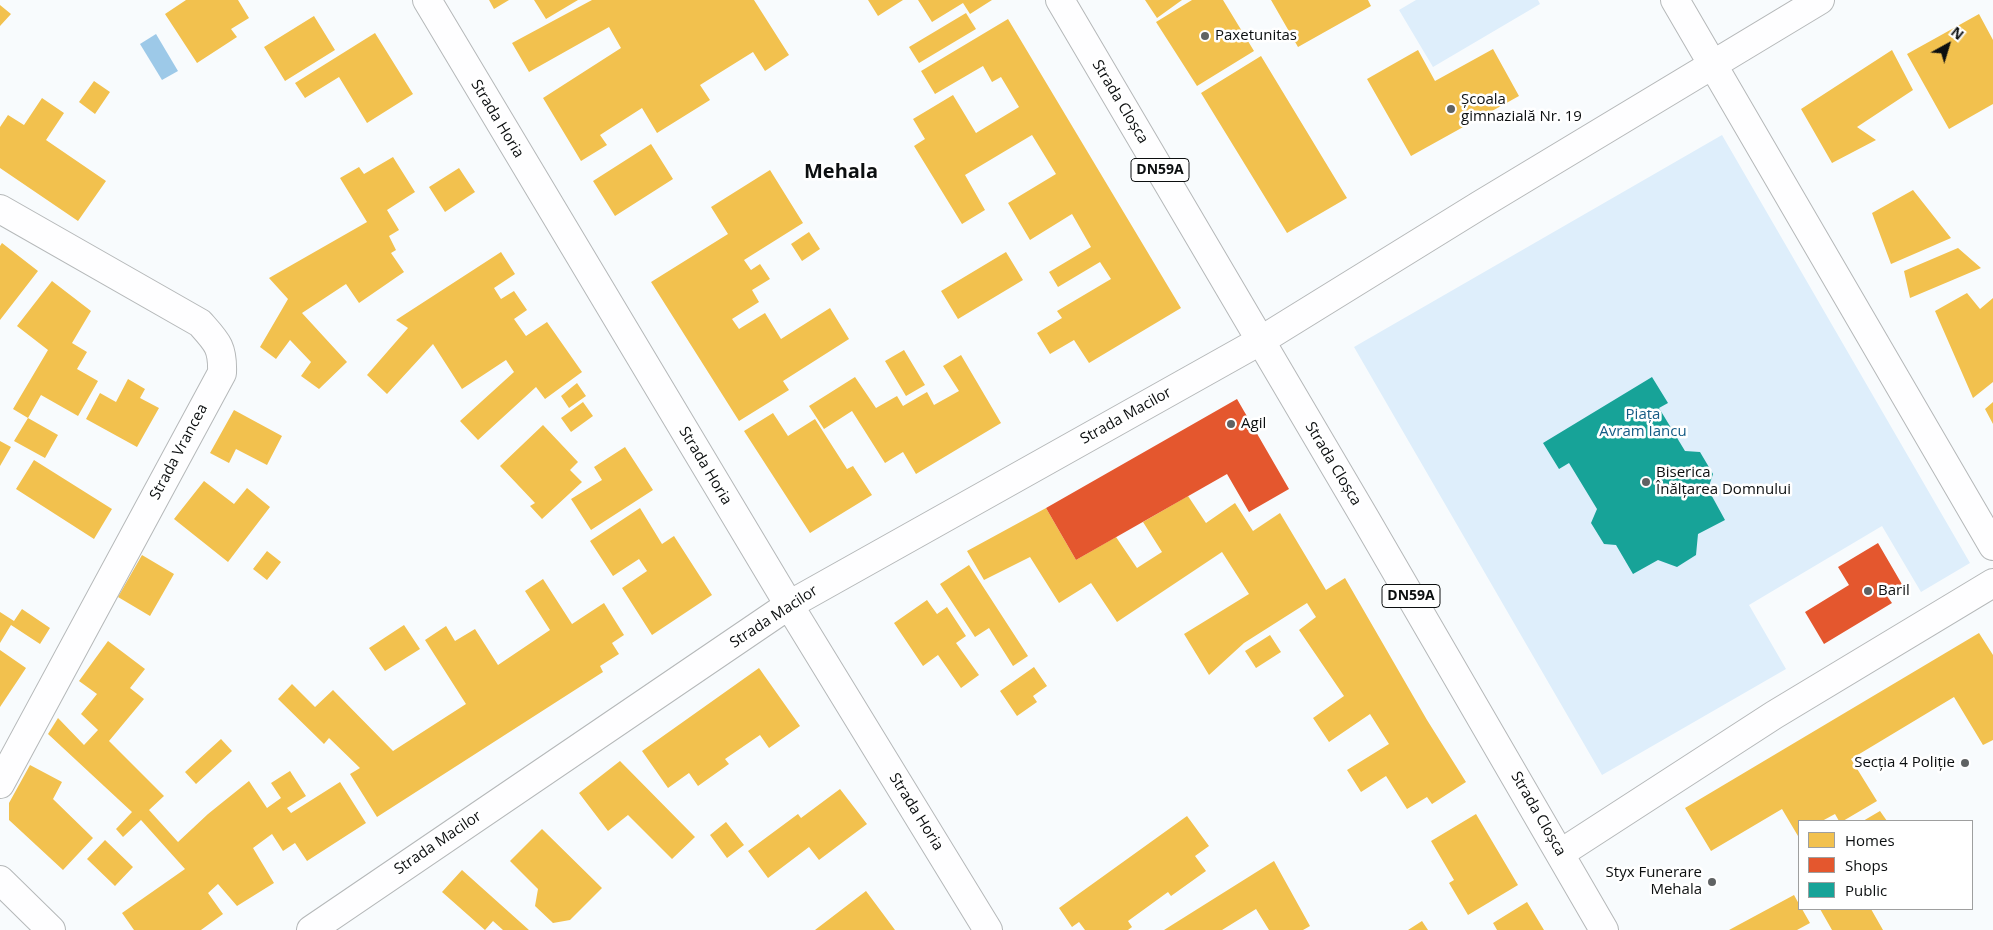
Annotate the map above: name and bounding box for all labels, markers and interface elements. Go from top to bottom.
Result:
north arrow [1923,20,1973,70]
text: N [1947,22,1968,44]
place label: Paxetunitas [1215,27,1297,45]
marker: Paxetunitas [1199,30,1211,42]
street label: Strada Cloșca [1088,57,1152,147]
street label: Strada Horia [467,77,527,161]
place label: Școala gimnazială Nr. 19 [1461,91,1582,126]
marker: Școala gimnazială Nr. 19 [1445,103,1457,115]
road number: DN59A [1131,158,1189,182]
district label: Mehala [804,160,878,184]
street label: Strada Macilor [1077,384,1175,448]
street label: Strada Vrancea [146,401,212,503]
park label: Piața Avram Iancu [1599,406,1687,441]
place label: Agil [1241,415,1266,433]
marker: Agil [1225,418,1237,430]
street label: Strada Cloșca [1301,419,1365,509]
street label: Strada Horia [675,424,735,508]
place label: Biserica Înălțarea Domnului [1656,464,1791,499]
marker: Biserica Înălțarea Domnului [1640,476,1652,488]
street label: Strada Macilor [727,582,821,652]
place label: Baril [1878,582,1910,600]
road number: DN59A [1382,584,1440,608]
marker: Baril [1862,585,1874,597]
place label: Secția 4 Poliție [1854,754,1955,772]
marker: Secția 4 Poliție [1959,757,1971,769]
street label: Strada Cloșca [1507,769,1569,859]
street label: Strada Horia [885,770,947,854]
street label: Strada Macilor [391,807,485,879]
legend [1798,820,1973,910]
text: Homes [1845,830,1895,850]
text: Shops [1845,855,1888,875]
place label: Styx Funerare Mehala [1606,864,1702,899]
marker: Styx Funerare Mehala [1706,876,1718,888]
text: Public [1845,880,1887,900]

